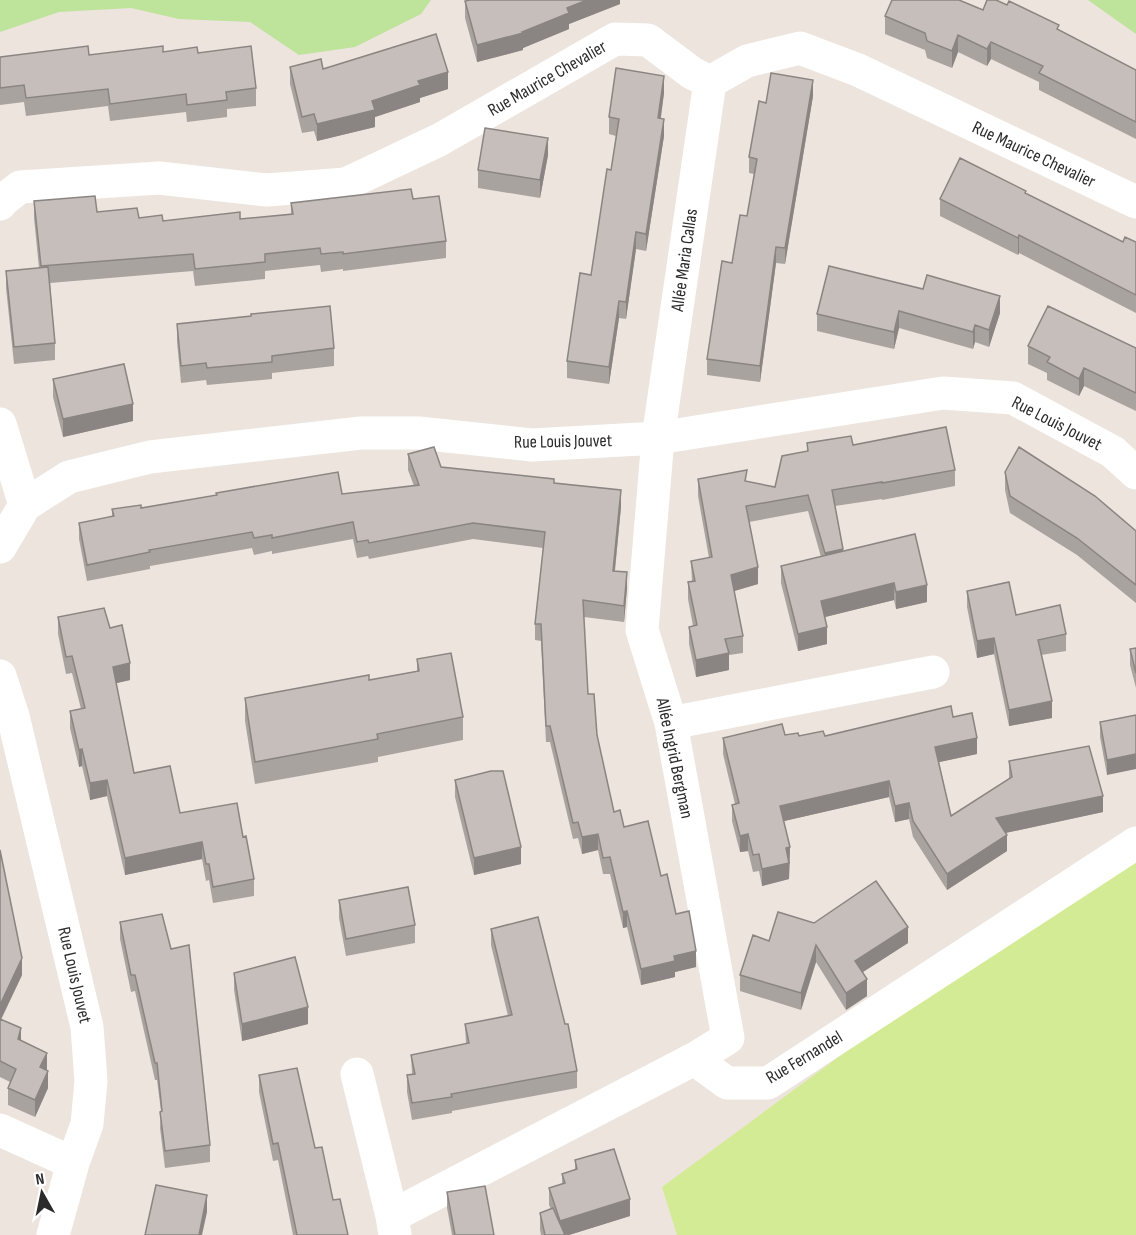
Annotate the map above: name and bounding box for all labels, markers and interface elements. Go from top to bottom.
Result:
street label: Rue Maurice Chevalier [484,36,610,121]
street label: Rue Maurice Chevalier [969,117,1099,192]
street label: Allée Maria Callas [667,207,702,314]
street label: Rue Louis Jouvet [1008,392,1106,455]
street label: Rue Louis Jouvet [514,430,613,453]
street label: Allée Ingrid Bergman [651,695,698,820]
street label: Rue Louis Jouvet [53,925,96,1026]
street label: Rue Fernandel [762,1026,846,1088]
north arrow [12,1163,72,1223]
text: N [34,1170,46,1190]

